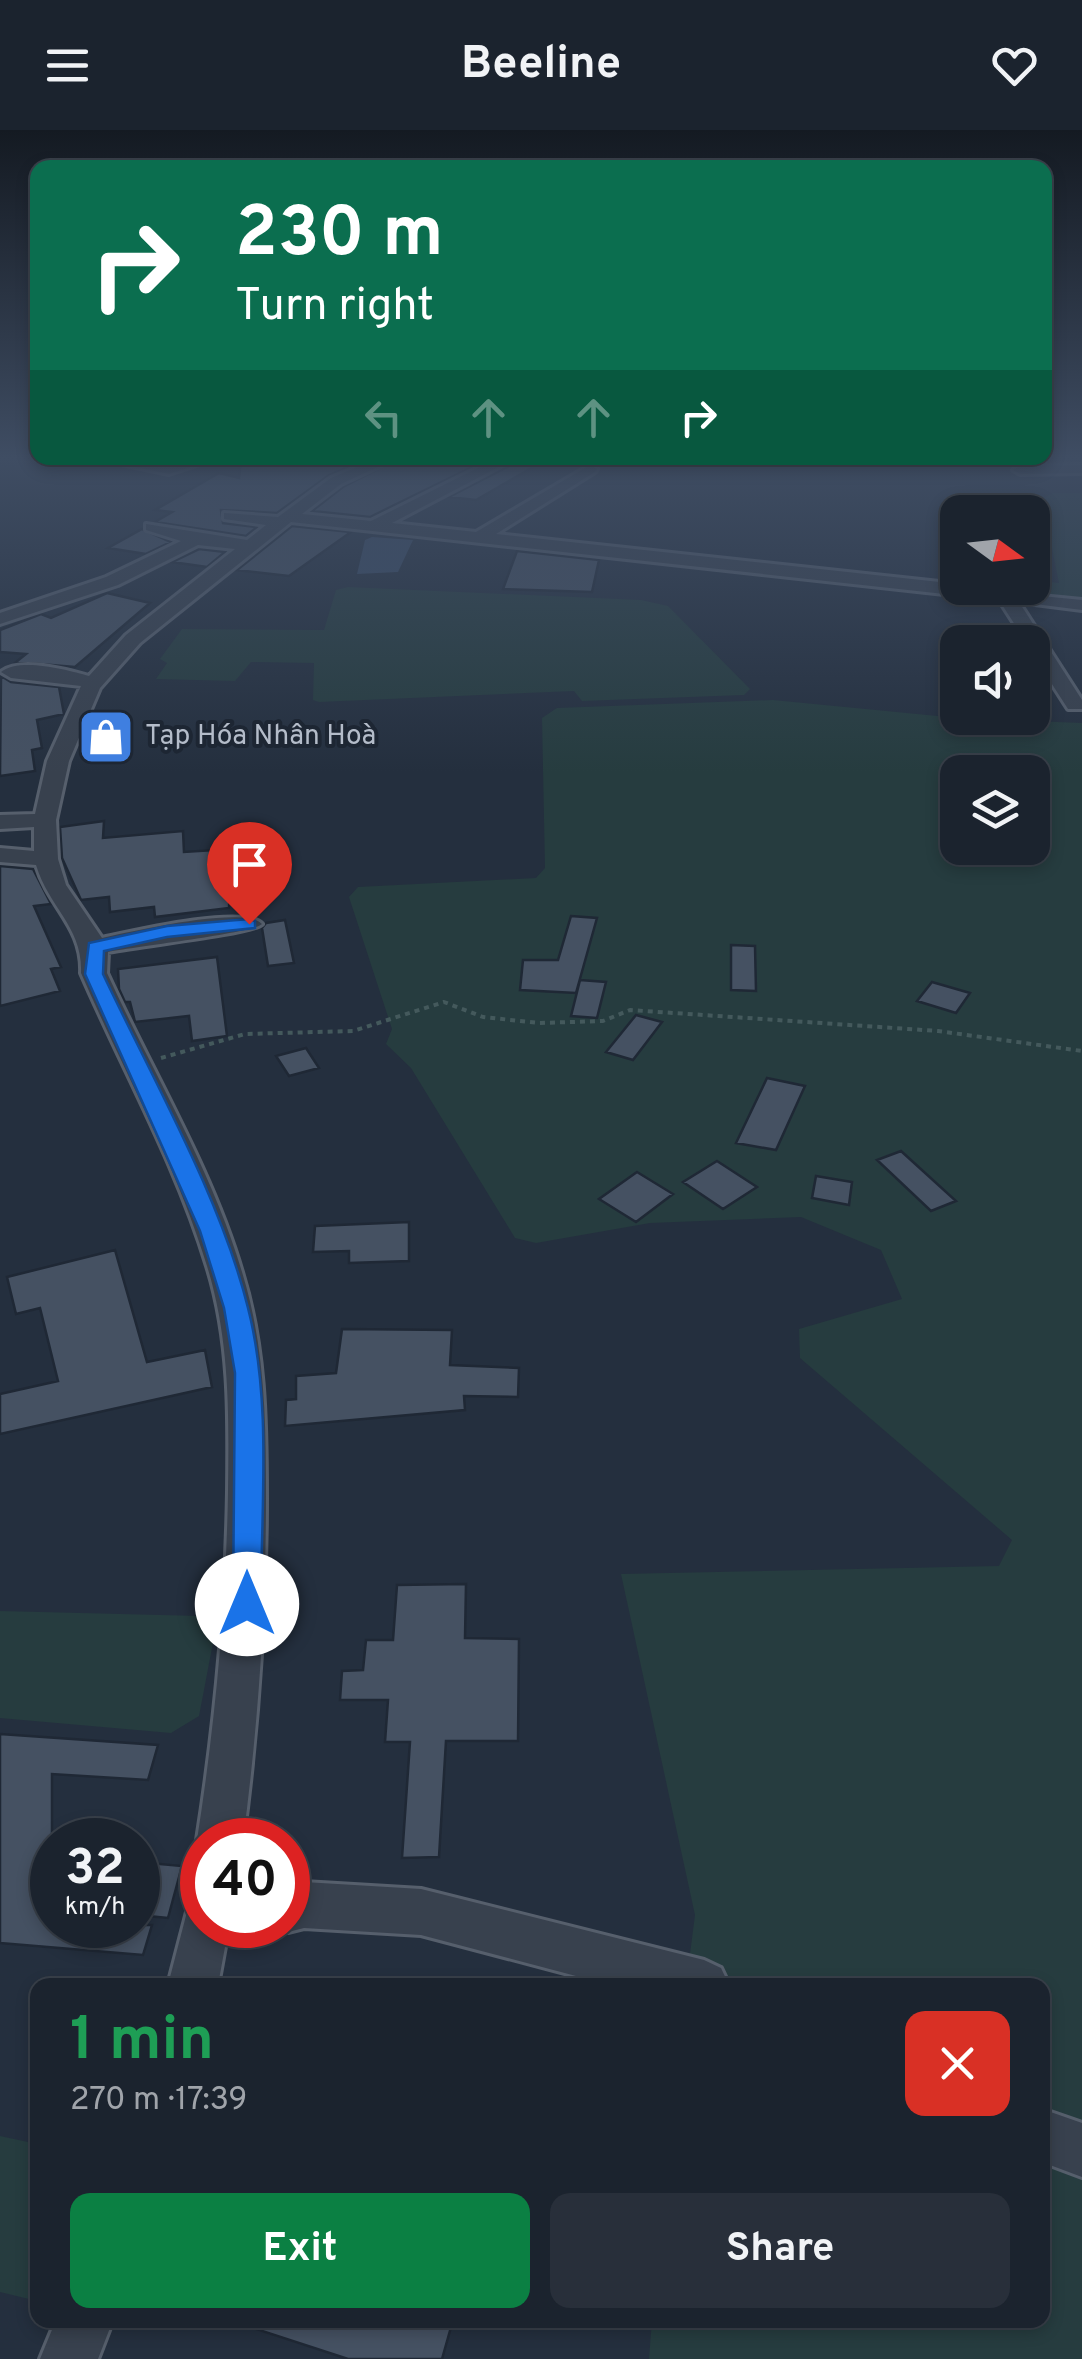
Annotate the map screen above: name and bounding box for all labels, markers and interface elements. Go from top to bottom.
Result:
text: Beeline [461,37,621,94]
icon: menu [40,38,95,93]
icon: heart [987,38,1042,93]
text: 230 m [235,192,444,281]
icon: right [70,200,200,330]
text: Turn right [235,279,434,336]
icon: left [356,390,411,445]
icon: ahead [461,390,516,445]
icon: ahead [566,390,621,445]
icon: right [671,390,726,445]
north arrow [940,495,1050,605]
map controls [940,495,1050,865]
button: sound [940,625,1050,735]
shop icon: Tạp Hóa Nhân Hoà [76,707,136,767]
place label: Tạp Hóa Nhân Hoà [145,719,376,755]
button: layers [940,755,1050,865]
pin [207,822,292,925]
icon: arrive [222,837,277,892]
position arrow [195,1552,299,1656]
speed limit sign: 40 [180,1818,310,1948]
text: 32 [65,1839,125,1902]
text: km/h [65,1892,125,1924]
text: 1 min [70,2005,214,2081]
button: close [905,2011,1010,2116]
text: 270 m · 17:39 [70,2081,247,2121]
button: Exit [70,2193,530,2308]
button: Share [550,2193,1010,2308]

